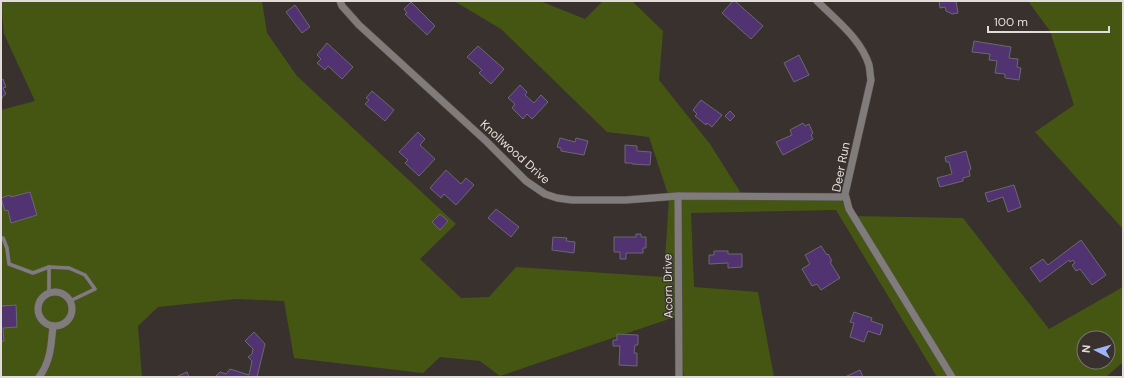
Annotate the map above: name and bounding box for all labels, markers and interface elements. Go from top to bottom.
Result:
scale bar [988,8,1109,34]
text: 100 m [994,14,1028,30]
street label: Knollwood Drive [477,116,553,188]
street label: Deer Run [828,141,854,193]
street label: Acorn Drive [659,253,677,318]
north arrow [1076,330,1116,370]
text: N [1079,344,1093,354]

